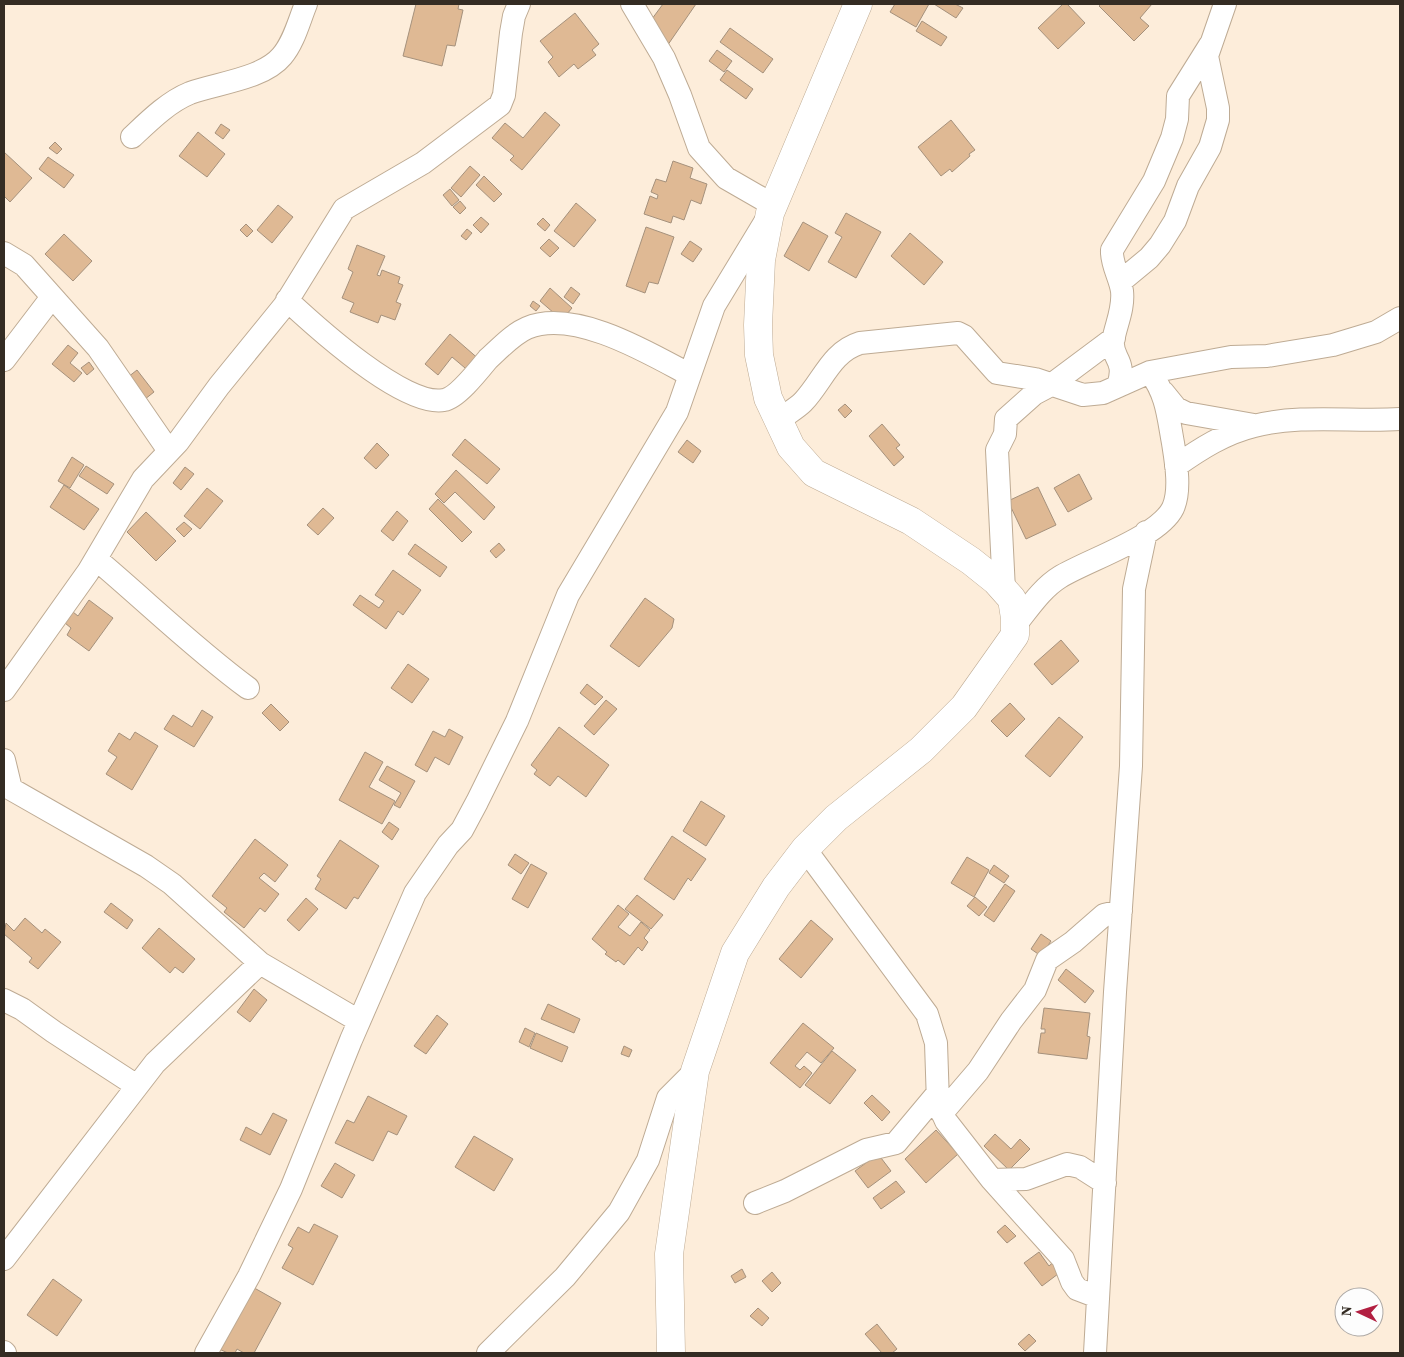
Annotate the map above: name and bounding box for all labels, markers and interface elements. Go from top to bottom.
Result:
north arrow [1334,1287,1384,1337]
text: N [1336,1305,1356,1317]

